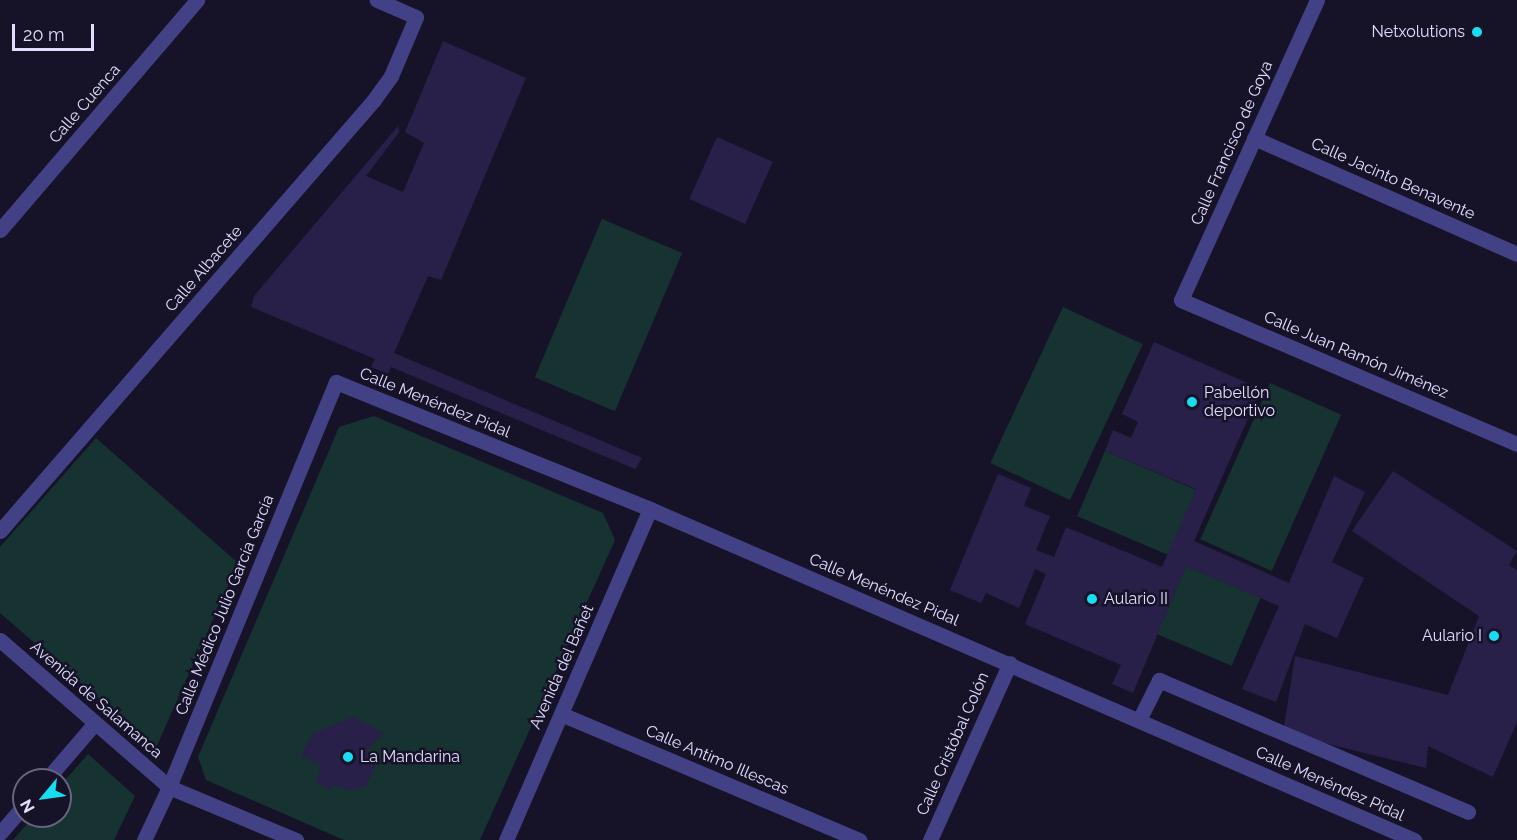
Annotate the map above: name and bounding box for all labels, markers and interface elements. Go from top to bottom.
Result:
scale bar [15,12,98,50]
place label: Netxolutions [1372,22,1465,42]
text: 20 m [23,24,65,45]
marker: Netxolutions [1470,25,1484,39]
street label: Calle Francisco de Goya [1187,58,1277,228]
street label: Calle Cuenca [45,61,125,147]
street label: Calle Jacinto Benavente [1308,134,1478,224]
street label: Calle Albacete [161,222,247,316]
street label: Calle Juan Ramón Jiménez [1260,307,1452,403]
street label: Calle Menéndez Pidal [357,364,513,442]
place label: Pabellón deportivo [1204,383,1275,421]
marker: Pabellón deportivo [1185,395,1199,409]
street label: Calle Médico Julio García García [172,492,278,718]
street label: Calle Menéndez Pidal [806,550,962,630]
place label: Aulario II [1104,589,1168,609]
marker: Aulario II [1085,592,1099,606]
street label: Avenida del Bañet [526,602,598,732]
place label: Aulario I [1422,626,1482,646]
marker: Aulario I [1487,629,1501,643]
street label: Avenida de Salamanca [26,637,166,763]
street label: Calle Cristóbal Colón [913,669,993,819]
street label: Calle Antimo Illescas [642,721,792,799]
street label: Calle Menéndez Pidal [1253,743,1407,825]
place label: La Mandarina [360,747,460,767]
marker: La Mandarina [341,750,355,764]
north arrow [12,768,72,828]
text: N [16,796,39,816]

